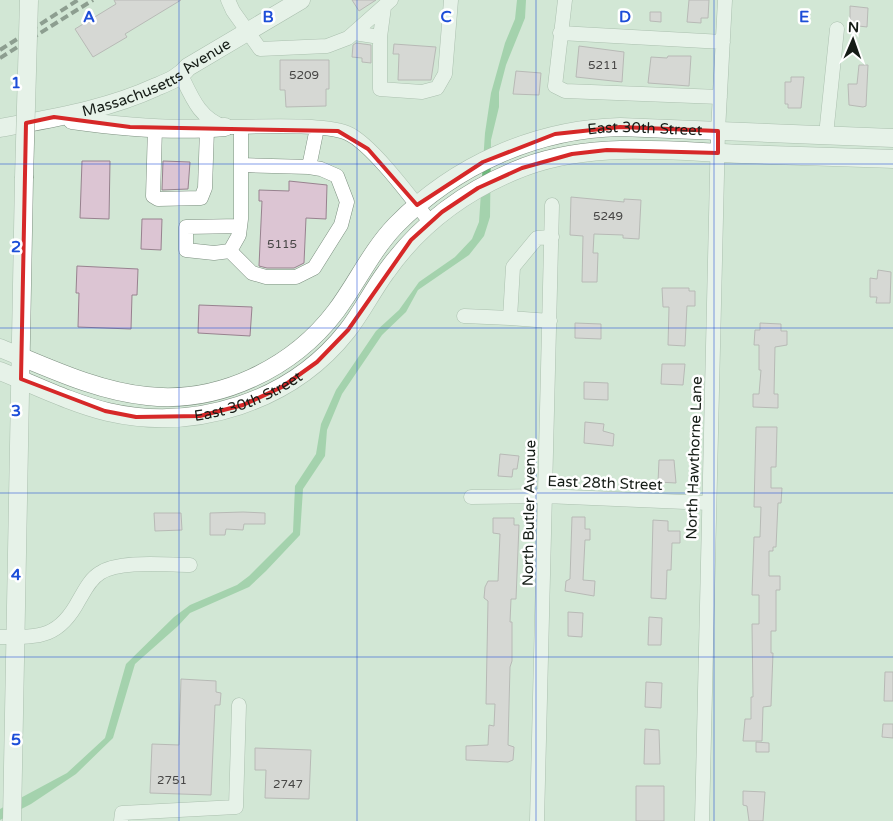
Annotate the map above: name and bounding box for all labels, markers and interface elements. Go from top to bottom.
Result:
text: A [83,7,95,27]
text: B [262,7,274,27]
text: C [440,7,452,27]
text: D [619,7,631,27]
text: E [799,7,809,27]
north arrow [828,15,878,65]
text: N [848,19,859,36]
street label: Massachusetts Avenue [80,35,234,120]
house number: 5211 [588,58,618,72]
house number: 5209 [289,68,319,82]
text: 1 [11,73,21,93]
street label: East 30th Street [586,118,703,139]
house number: 5249 [593,209,623,223]
text: 2 [11,237,21,257]
house number: 5115 [267,237,297,251]
street label: East 30th Street [193,367,306,425]
street label: North Hawthorne Lane [682,376,706,540]
text: 3 [11,401,21,421]
street label: North Butler Avenue [519,440,539,586]
street label: East 28th Street [547,472,663,494]
text: 4 [11,565,21,585]
text: 5 [11,730,21,750]
house number: 2751 [157,773,187,787]
house number: 2747 [273,777,303,791]

